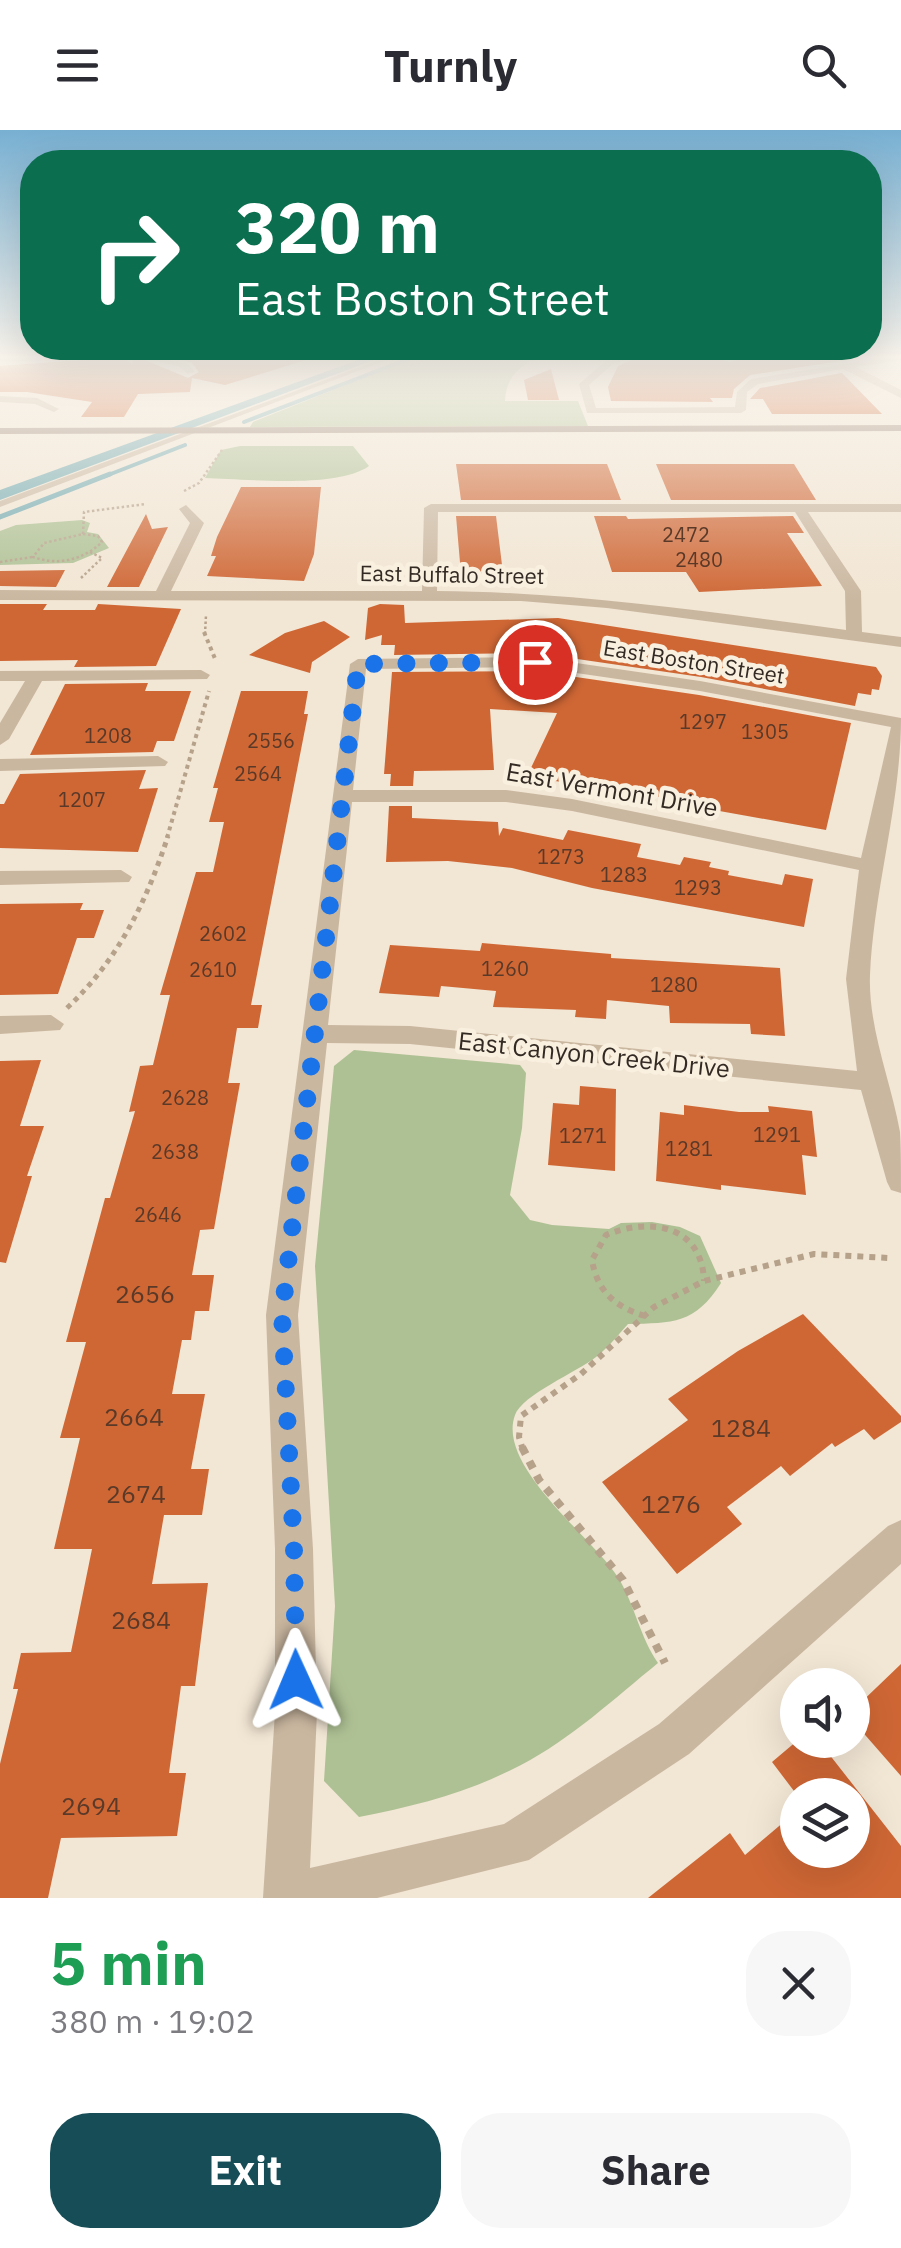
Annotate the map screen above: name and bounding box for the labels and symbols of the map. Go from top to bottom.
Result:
house number: 2472 [662,521,710,548]
house number: 2480 [675,546,723,573]
street label: East Buffalo Street [359,558,545,590]
pin [493,620,578,705]
street label: East Boston Street [601,632,787,690]
house number: 1297 [679,708,727,735]
house number: 1305 [741,718,789,745]
house number: 1208 [84,722,132,749]
house number: 2556 [247,727,295,754]
street label: East Vermont Drive [503,754,721,824]
house number: 2564 [234,760,282,787]
house number: 1207 [58,786,106,813]
house number: 1273 [537,843,585,870]
house number: 1283 [600,861,648,888]
house number: 1293 [674,874,722,901]
house number: 2602 [199,920,247,947]
house number: 1260 [481,955,529,982]
house number: 2610 [189,956,237,983]
house number: 1280 [650,971,698,998]
street label: East Canyon Creek Drive [456,1023,732,1085]
house number: 2628 [161,1084,209,1111]
house number: 1291 [753,1121,801,1148]
house number: 1271 [559,1122,607,1149]
house number: 1281 [665,1135,713,1162]
house number: 2638 [151,1138,199,1165]
house number: 2646 [134,1201,182,1228]
house number: 2656 [115,1277,175,1310]
house number: 2664 [104,1400,164,1433]
house number: 1284 [711,1411,771,1444]
house number: 2674 [106,1477,166,1510]
house number: 1276 [641,1487,701,1520]
house number: 2684 [111,1603,171,1636]
position arrow [244,1628,348,1732]
house number: 2694 [61,1789,121,1822]

